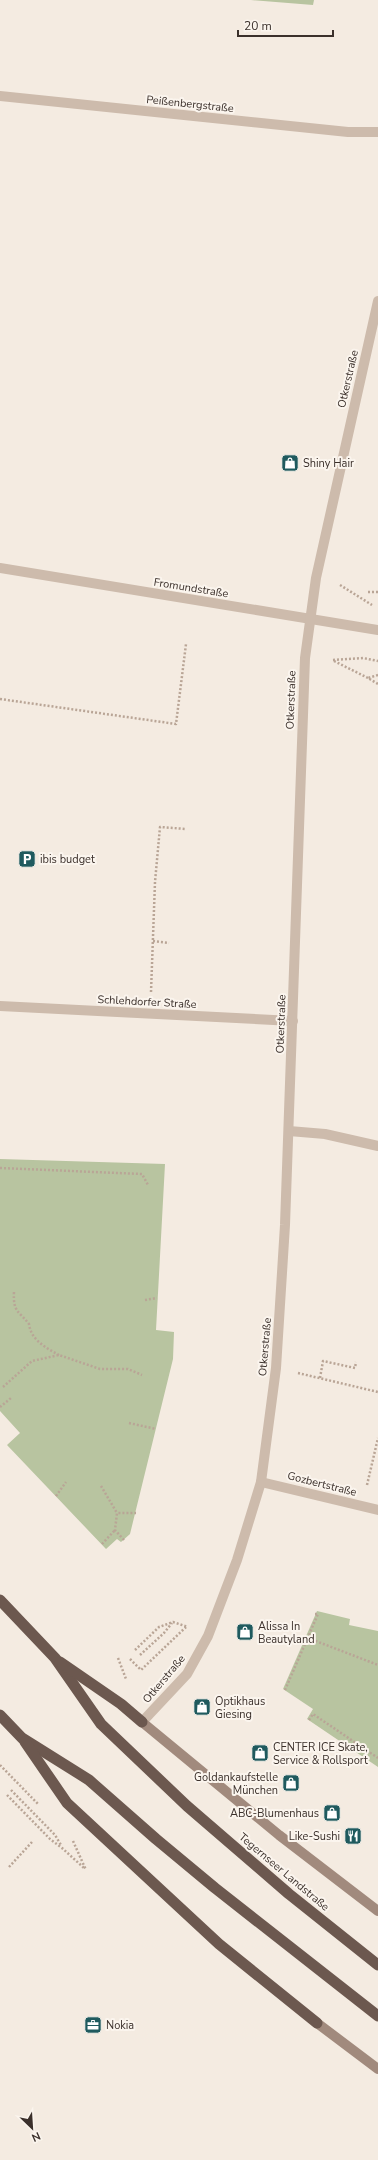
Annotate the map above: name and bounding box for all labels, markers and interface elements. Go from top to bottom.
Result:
scale bar [238,12,333,38]
text: 20 m [244,18,272,34]
street label: Peißenbergstraße [145,92,235,116]
street label: Otkerstraße [334,349,362,409]
shop icon: Shiny Hair [280,453,300,473]
place label: Shiny Hair [303,456,354,471]
street label: Fromundstraße [153,575,230,601]
street label: Otkerstraße [282,670,300,730]
parking icon: ibis budget [17,849,37,869]
place label: ibis budget [40,852,95,867]
street label: Schlehdorfer Straße [97,992,197,1012]
street label: Otkerstraße [272,994,290,1054]
street label: Otkerstraße [255,1317,275,1377]
street label: Gozbertstraße [286,1468,358,1500]
place label: Alissa In Beautyland [258,1619,315,1647]
shop icon: Alissa In Beautyland [235,1622,255,1642]
street label: Otkerstraße [139,1652,189,1706]
place label: Optikhaus Giesing [215,1694,265,1722]
shop icon: Optikhaus Giesing [192,1697,212,1717]
place label: CENTER ICE Skate, Service & Rollsport [273,1740,368,1768]
shop icon: CENTER ICE Skate, Service & Rollsport [250,1743,270,1763]
place label: Goldankaufstelle München [194,1770,278,1798]
shop icon: Goldankaufstelle München [281,1773,301,1793]
shop icon: ABC-Blumenhaus [322,1803,342,1823]
place label: ABC-Blumenhaus [230,1806,319,1821]
restaurant icon: Like-Sushi [343,1826,363,1846]
place label: Like-Sushi [289,1829,340,1844]
street label: Tegernseer Landstraße [236,1830,333,1914]
office icon: Nokia [83,2015,103,2035]
place label: Nokia [106,2018,134,2033]
north arrow [12,2108,52,2148]
text: N [29,2128,43,2145]

